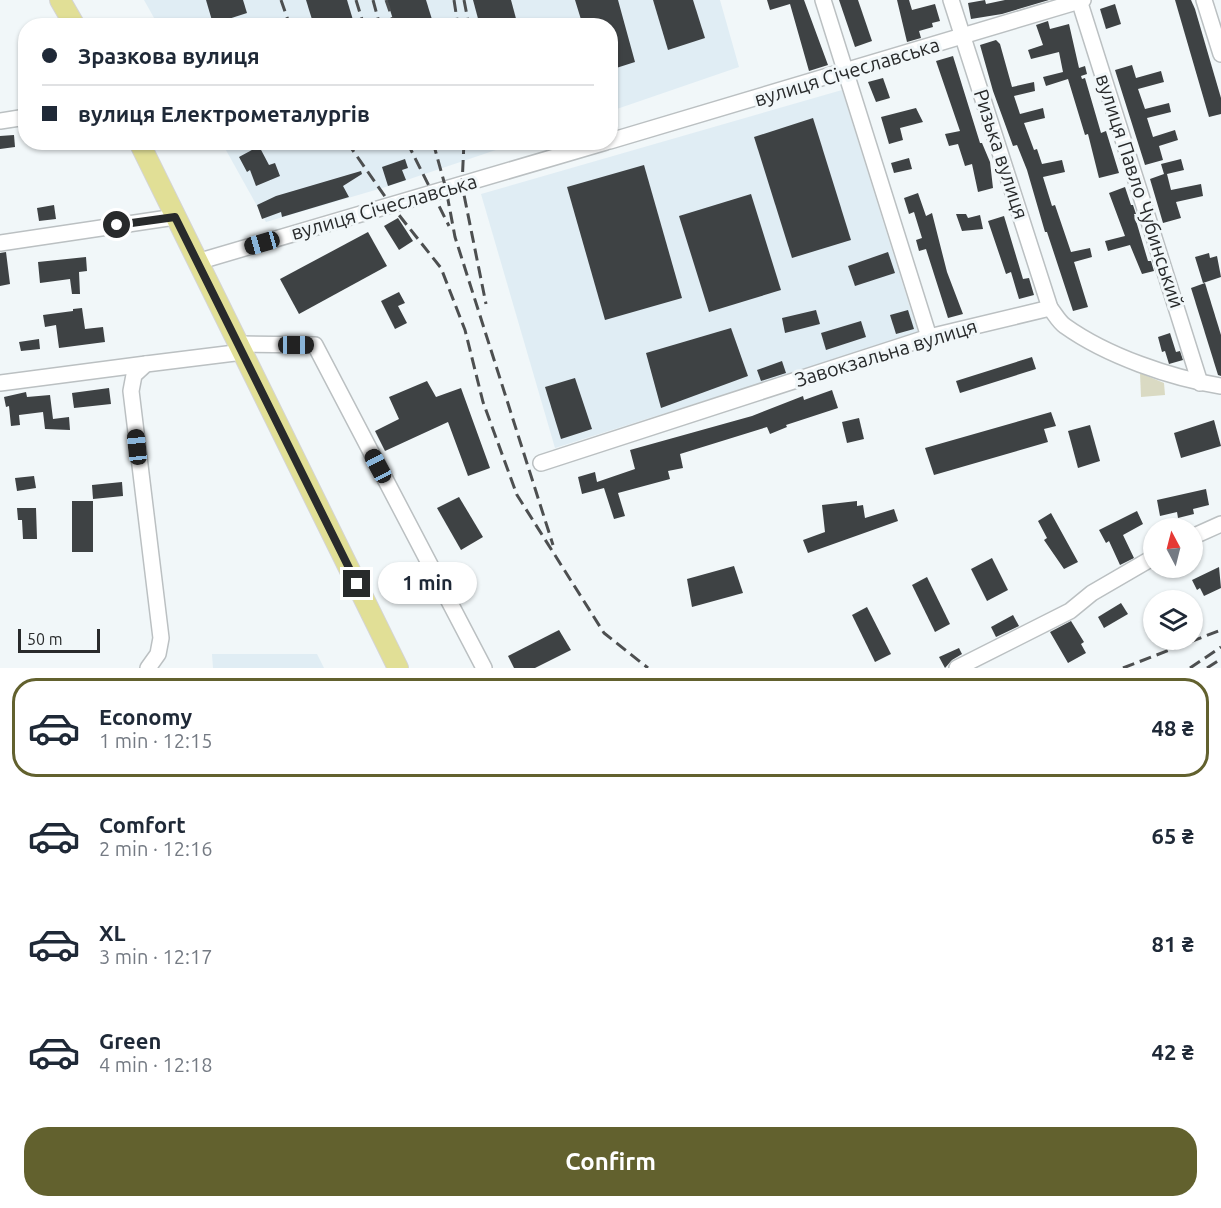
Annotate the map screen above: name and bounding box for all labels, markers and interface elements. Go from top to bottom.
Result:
street label: вулиця Січеславська [752,32,942,111]
text: Зразкова вулиця [78,43,260,68]
street label: вулиця Павло Чубинський [1092,71,1189,311]
street label: Ризька вулиця [970,86,1033,222]
text: вулиця Електрометалургів [78,101,370,126]
street label: вулиця Січеславська [288,169,479,244]
route start [103,211,130,238]
car [242,229,282,257]
street label: Завокзальна вулиця [792,314,980,391]
car [278,336,314,354]
car [126,428,148,466]
car [362,446,394,486]
north arrow [1143,518,1203,578]
map controls [1143,518,1203,650]
callout: 1 min [378,563,477,605]
route end [343,570,370,597]
text: 1 min [402,571,453,594]
button: layers [1143,590,1203,650]
scale bar [18,626,100,654]
text: 50 m [27,630,63,648]
icon: car [27,701,81,755]
text: Economy [99,704,192,729]
text: 48 ₴ [1152,715,1194,740]
text: 1 min · 12:15 [99,729,213,752]
icon: car [27,809,81,863]
text: Comfort [99,812,186,837]
text: 65 ₴ [1152,823,1194,848]
text: 2 min · 12:16 [99,837,213,860]
icon: car [27,917,81,971]
text: XL [99,920,126,945]
text: 81 ₴ [1152,931,1194,956]
text: 3 min · 12:17 [99,945,213,968]
icon: car [27,1025,81,1079]
text: Green [99,1028,161,1053]
text: 42 ₴ [1152,1039,1194,1064]
text: 4 min · 12:18 [99,1053,213,1076]
button: Confirm [24,1127,1197,1196]

